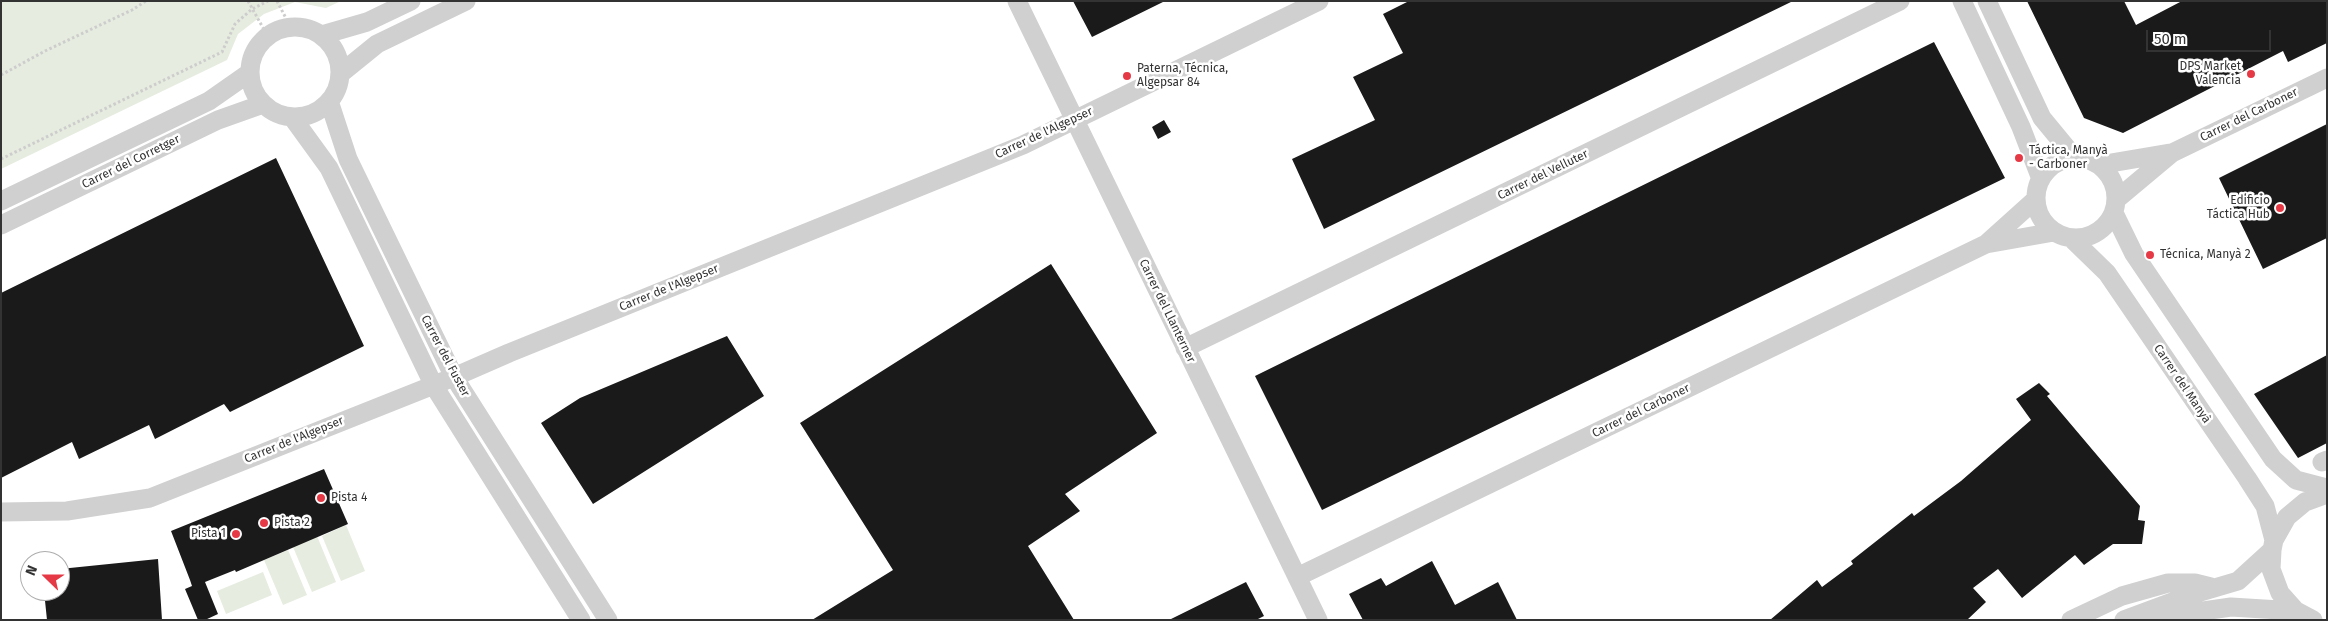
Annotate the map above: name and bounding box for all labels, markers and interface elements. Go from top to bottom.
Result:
scale bar [2148,20,2273,52]
text: 50 m [2154,30,2187,48]
place label: DPS Market Valencia [2179,60,2241,88]
place label: Paterna, Técnica, Algepsar 84 [1137,62,1228,90]
marker: DPS Market Valencia [2245,68,2257,80]
marker: Paterna, Técnica, Algepsar 84 [1121,70,1133,82]
street label: Carrer del Carboner [2198,85,2300,145]
street label: Carrer de l'Algepser [993,104,1095,162]
street label: Carrer del Corretger [80,132,182,192]
place label: Táctica, Manyà - Carboner [2029,144,2108,172]
street label: Carrer del Velluter [1495,147,1591,203]
marker: Táctica, Manyà - Carboner [2013,152,2025,164]
place label: Edificio Táctica Hub [2207,194,2270,222]
marker: Edificio Táctica Hub [2274,202,2286,214]
place label: Técnica, Manyà 2 [2160,248,2251,262]
marker: Técnica, Manyà 2 [2144,249,2156,261]
street label: Carrer del Llanterner [1136,257,1198,365]
street label: Carrer de l'Algepser [617,262,721,314]
street label: Carrer del Fuster [417,313,473,399]
street label: Carrer del Manyà [2150,342,2214,426]
street label: Carrer del Carboner [1590,381,1692,441]
street label: Carrer de l'Algepser [242,414,346,466]
place label: Pista 4 [331,491,367,505]
marker: Pista 4 [315,492,327,504]
place label: Pista 2 [274,516,310,530]
marker: Pista 2 [258,517,270,529]
place label: Pista 1 [191,527,226,541]
marker: Pista 1 [230,528,242,540]
north arrow [20,551,70,601]
text: N [22,563,41,578]

